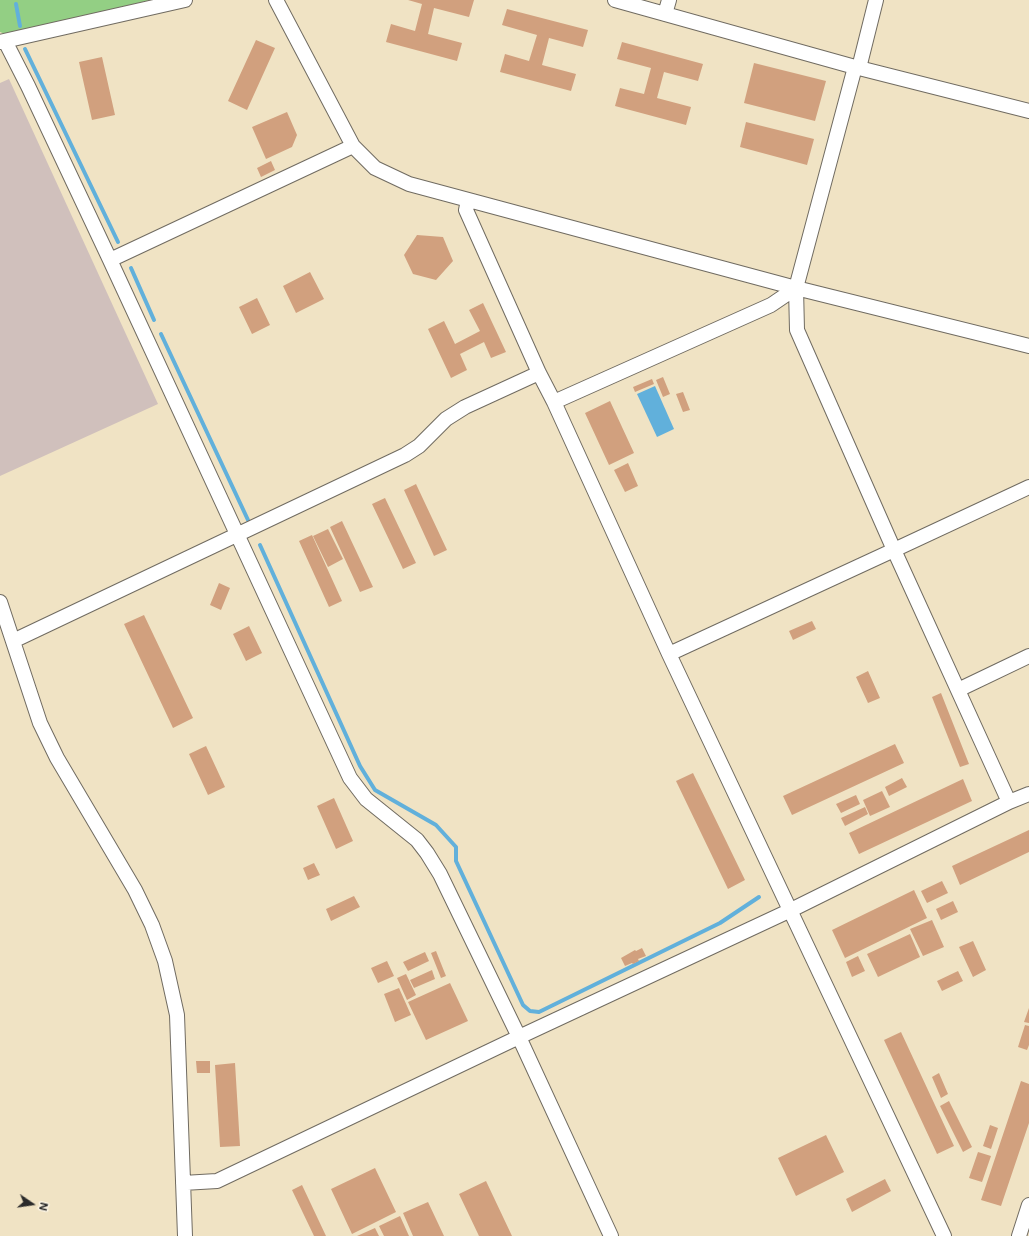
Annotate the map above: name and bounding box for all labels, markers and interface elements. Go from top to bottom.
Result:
north arrow [12,1184,52,1224]
text: N [36,1201,52,1213]

